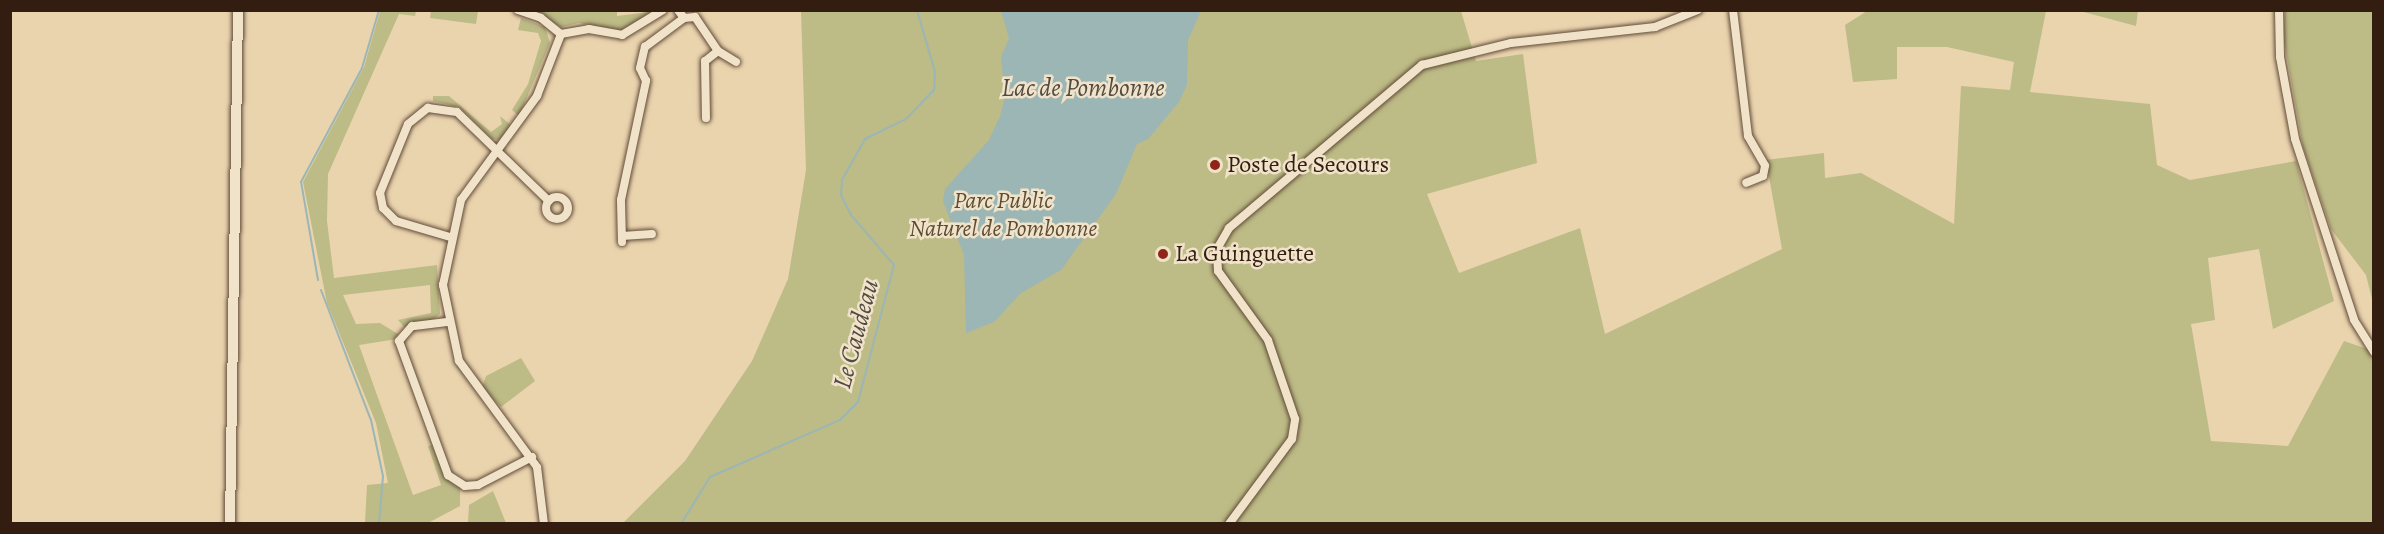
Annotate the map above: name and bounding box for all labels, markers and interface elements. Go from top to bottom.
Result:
water label: Lac de Pombonne [1001,72,1165,104]
place label: Poste de Secours [1227,151,1389,179]
marker: Poste de Secours [1208,158,1222,172]
park label: Parc Public Naturel de Pombonne [909,187,1097,243]
place label: La Guinguette [1175,240,1314,268]
marker: La Guinguette [1156,247,1170,261]
water label: Le Caudeau [826,276,886,392]

